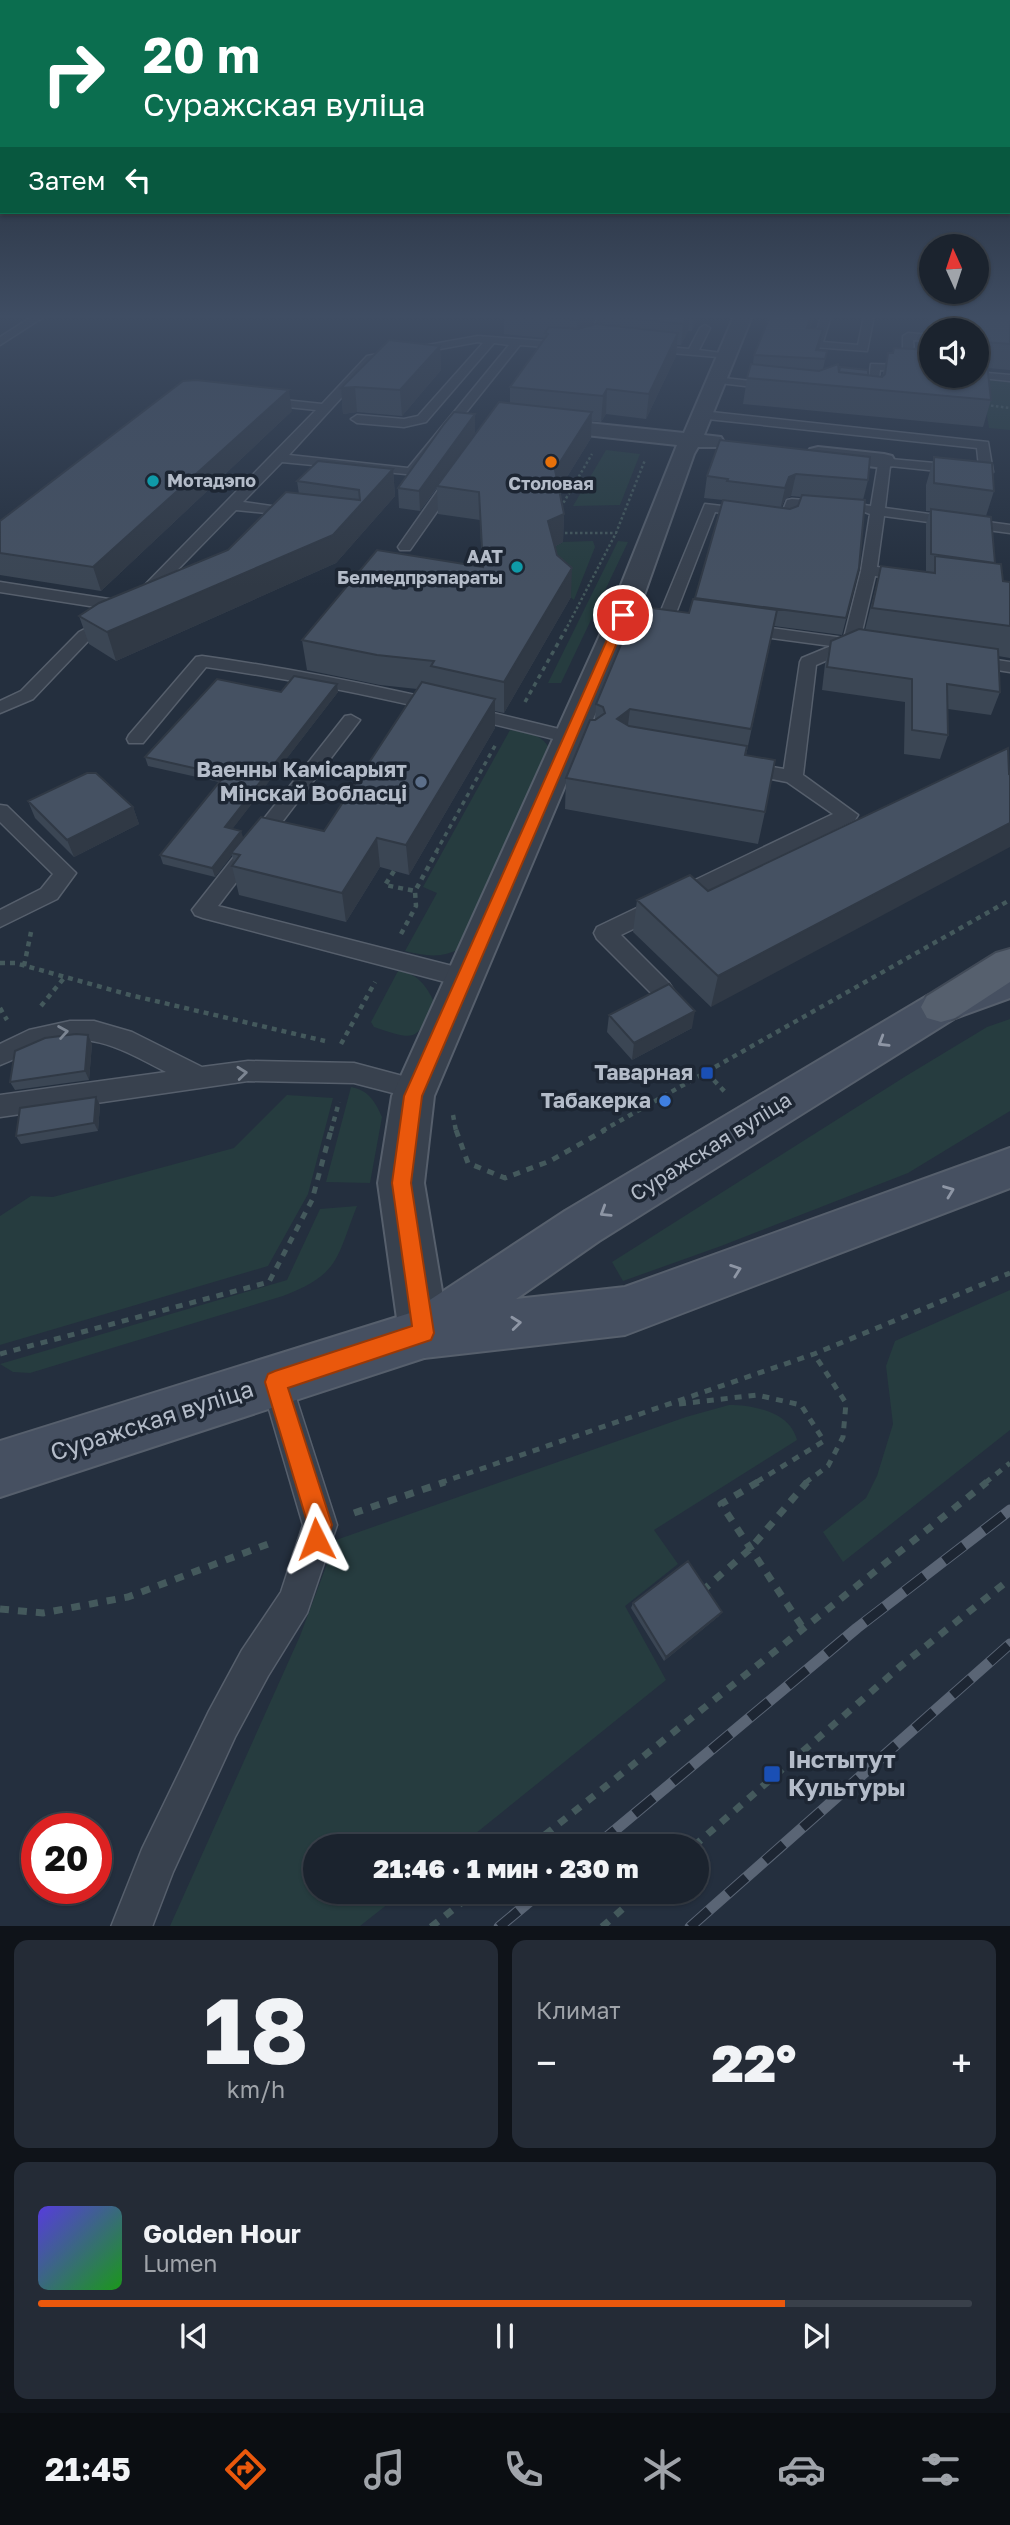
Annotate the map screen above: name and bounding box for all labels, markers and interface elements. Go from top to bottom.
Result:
text: 20 m [143,25,260,84]
icon: right [28,28,119,119]
text: Суражская вуліца [143,85,426,123]
icon: left [119,161,157,199]
text: Затем [28,165,105,196]
north arrow [919,234,989,304]
map controls [919,234,989,388]
button: sound [919,318,989,388]
marker: Столовая [543,454,559,470]
place label: Мотадэпо [167,469,256,491]
place label: Столовая [508,472,594,494]
marker: Мотадэпо [145,473,161,489]
place label: ААТ Белмедпрэпараты [337,545,503,588]
marker: ААТ Белмедпрэпараты [509,559,525,575]
pin [593,585,653,645]
icon: arrive [604,596,642,634]
place label: Ваенны Камісарыят Мінскай Вобласці [196,756,407,806]
marker: Ваенны Камісарыят Мінскай Вобласці [413,774,429,790]
one-way arrow [58,1025,69,1040]
one-way arrow [877,1034,890,1047]
place label: Таварная [594,1059,693,1085]
one-way arrow [236,1065,248,1080]
marker: Таварная [699,1065,715,1081]
street label: Суражская вуліца [625,1086,796,1206]
place label: Табакерка [541,1087,651,1113]
marker: Табакерка [657,1093,673,1109]
one-way arrow [942,1186,954,1200]
one-way arrow [600,1204,613,1217]
one-way arrow [729,1264,741,1278]
one-way arrow [510,1315,522,1330]
street label: Суражская вуліца [46,1373,257,1466]
position arrow [279,1502,353,1576]
place label: Інстытут Культуры [788,1744,906,1801]
marker: Інстытут Культуры [762,1764,782,1784]
speed limit sign: 20 [21,1813,112,1904]
text: 21:46 · 1 мин · 230 m [373,1853,639,1884]
text: 18 [203,1975,309,2084]
text: Климат [536,1996,621,2024]
text: 22° [712,2031,796,2093]
text: − [536,2040,557,2085]
text: + [951,2040,972,2085]
text: km/h [227,2075,285,2103]
text: Golden Hour [143,2218,301,2249]
text: Lumen [143,2249,217,2277]
icon: previous [175,2317,213,2355]
icon: pause [486,2317,524,2355]
icon: next [797,2317,835,2355]
icon: directions [221,2445,270,2494]
icon: music [360,2445,409,2494]
icon: phone [499,2445,548,2494]
icon: climate [638,2445,687,2494]
icon: car [777,2445,826,2494]
icon: filters [916,2445,965,2494]
text: 21:45 [45,2450,131,2488]

